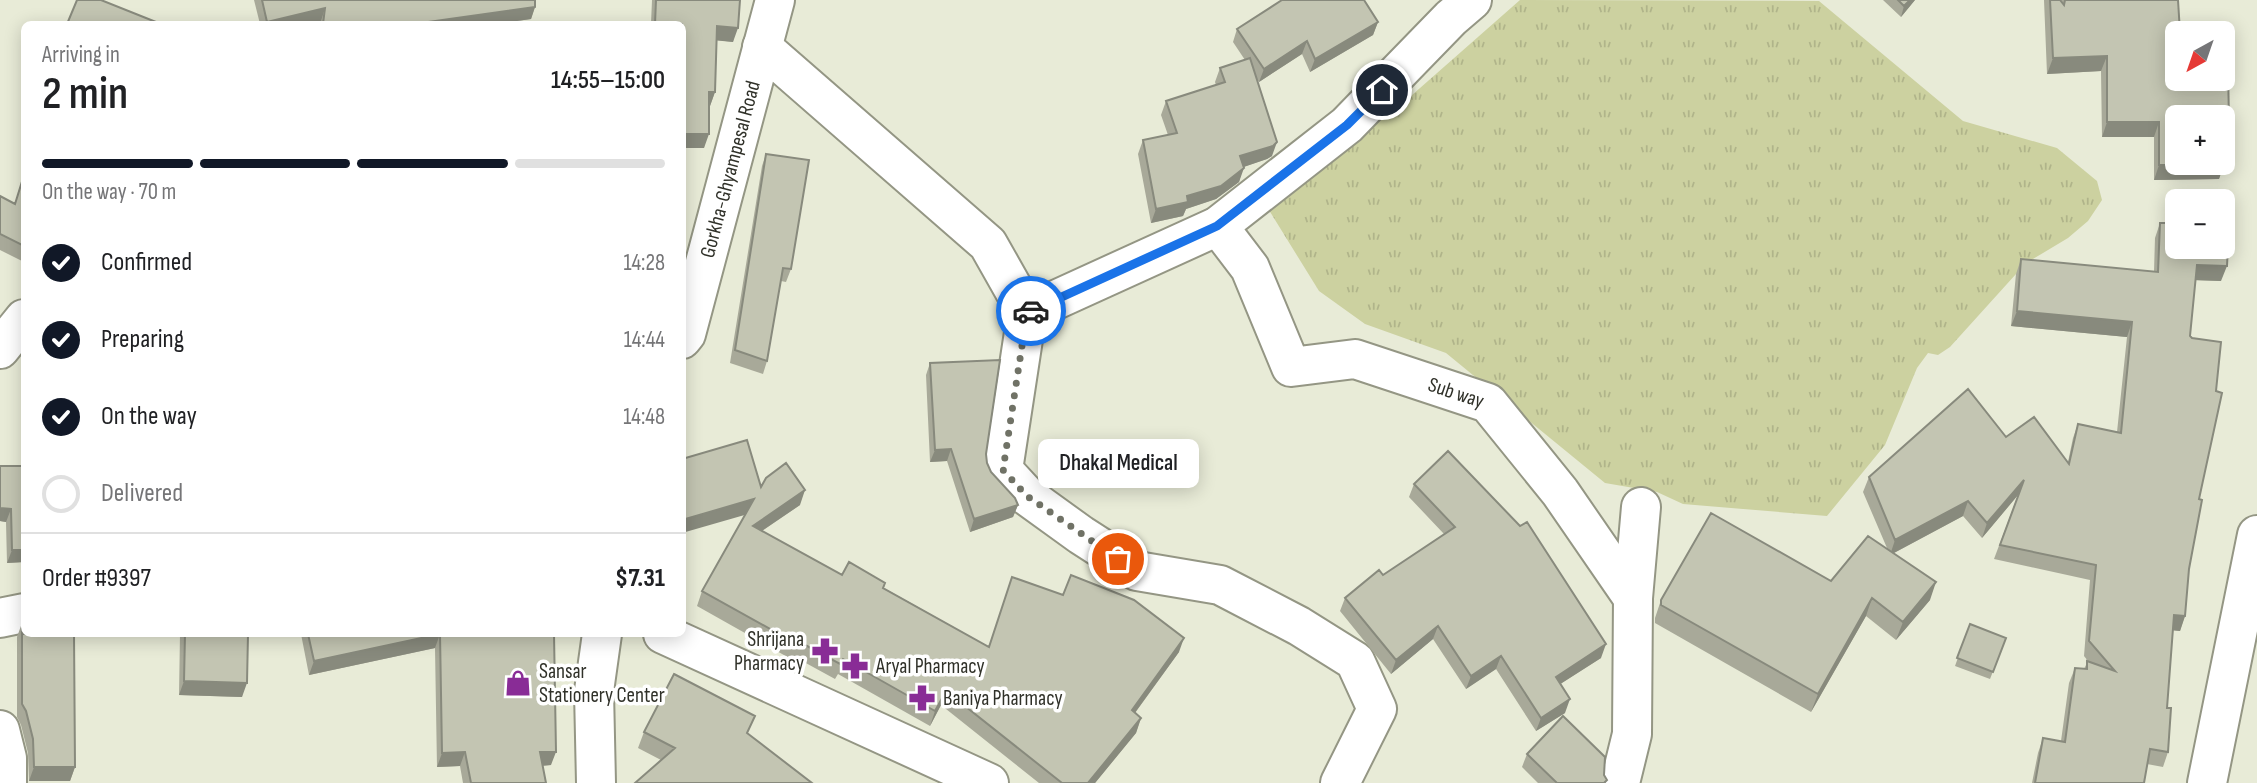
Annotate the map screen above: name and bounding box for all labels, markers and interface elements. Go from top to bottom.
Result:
north arrow [2165,21,2235,91]
map controls [2165,21,2235,259]
text: Arriving in [42,41,120,69]
pin [1352,60,1412,120]
text: 14:55–15:00 [551,65,665,96]
text: 2 min [42,67,128,122]
icon: home [1363,71,1401,109]
street label: Gorkha-Ghyampesal Road [694,78,765,260]
button: + [2165,105,2235,175]
text: On the way · 70 m [42,178,176,206]
button: − [2165,189,2235,259]
icon: check [42,244,80,282]
text: Confirmed [101,247,192,278]
text: 14:28 [623,249,665,277]
courier [996,276,1066,346]
icon: car [1012,292,1050,330]
icon: check [42,321,80,359]
text: Preparing [101,324,184,355]
text: 14:44 [624,326,665,354]
street label: Sub way [1425,372,1487,413]
icon: check [42,398,80,436]
text: On the way [101,401,197,432]
text: 14:48 [623,403,665,431]
callout: Dhakal Medical [1038,440,1198,489]
text: Dhakal Medical [1059,449,1178,477]
text: Delivered [101,478,183,509]
pin [1088,529,1148,589]
icon: bag [1099,540,1137,578]
text: Order #9397 [42,563,151,594]
text: $7.31 [615,563,665,594]
place label: Shrijana Pharmacy [734,627,804,676]
pharmacy icon: Shrijana Pharmacy [810,636,840,666]
pharmacy icon: Aryal Pharmacy [840,651,870,681]
place label: Aryal Pharmacy [875,654,985,679]
place label: Sansar Stationery Center [539,659,665,708]
shop icon: Sansar Stationery Center [503,668,533,698]
pharmacy icon: Baniya Pharmacy [907,683,937,713]
place label: Baniya Pharmacy [943,686,1063,711]

